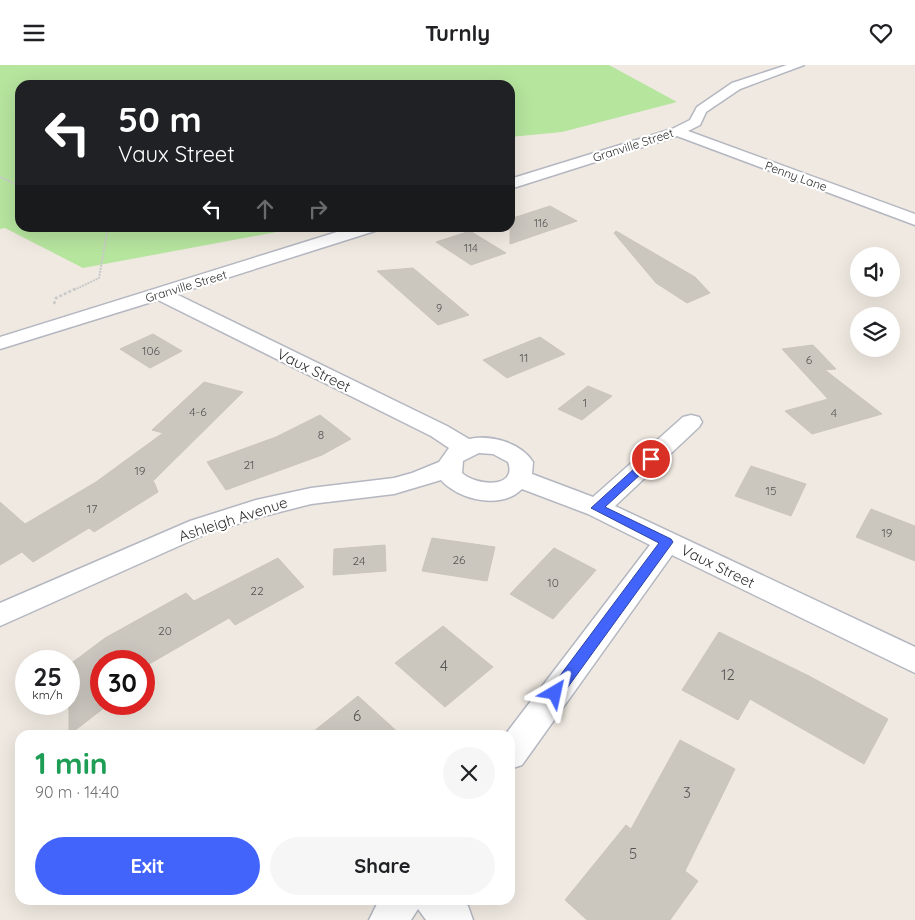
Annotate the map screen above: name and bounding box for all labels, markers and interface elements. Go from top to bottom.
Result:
icon: menu [20,19,48,47]
text: Turnly [425,19,490,47]
icon: heart [867,19,895,47]
text: 50 m [118,97,202,141]
icon: left [35,100,100,165]
street label: Granville Street [591,125,675,165]
text: Vaux Street [118,140,235,168]
street label: Penny Lane [763,158,829,194]
icon: left [198,195,226,223]
icon: ahead [251,195,279,223]
icon: right [304,195,332,223]
house number: 116 [534,216,548,230]
house number: 114 [464,241,478,255]
map controls [850,247,900,357]
button: sound [850,247,900,297]
street label: Granville Street [144,267,228,305]
house number: 9 [436,301,442,315]
button: layers [850,307,900,357]
house number: 106 [142,343,161,358]
street label: Vaux Street [274,344,354,396]
house number: 11 [520,350,528,365]
house number: 6 [806,352,813,367]
house number: 1 [583,395,587,410]
house number: 4-6 [189,404,207,419]
house number: 4 [831,405,837,420]
house number: 8 [318,427,324,442]
pin [630,438,672,480]
icon: arrive [637,445,665,473]
house number: 21 [243,457,255,472]
house number: 19 [134,463,146,478]
house number: 15 [766,483,776,498]
street label: Ashleigh Avenue [176,492,290,546]
house number: 17 [87,501,97,516]
house number: 19 [881,525,893,540]
street label: Vaux Street [678,540,758,592]
house number: 26 [452,552,466,567]
house number: 24 [353,553,365,568]
house number: 10 [547,575,559,590]
house number: 22 [250,583,264,598]
house number: 20 [158,623,172,638]
speed limit sign: 30 [90,650,155,715]
house number: 4 [440,656,448,675]
text: 25 [33,661,62,692]
house number: 12 [721,665,735,684]
position arrow [528,666,580,718]
text: km/h [32,687,63,702]
house number: 6 [353,706,361,725]
text: 1 min [35,744,108,782]
button: close [443,747,495,799]
text: 90 m · 14:40 [35,782,119,802]
house number: 3 [683,783,691,802]
button: Exit [35,837,260,895]
button: Share [270,837,495,895]
house number: 5 [629,844,637,863]

